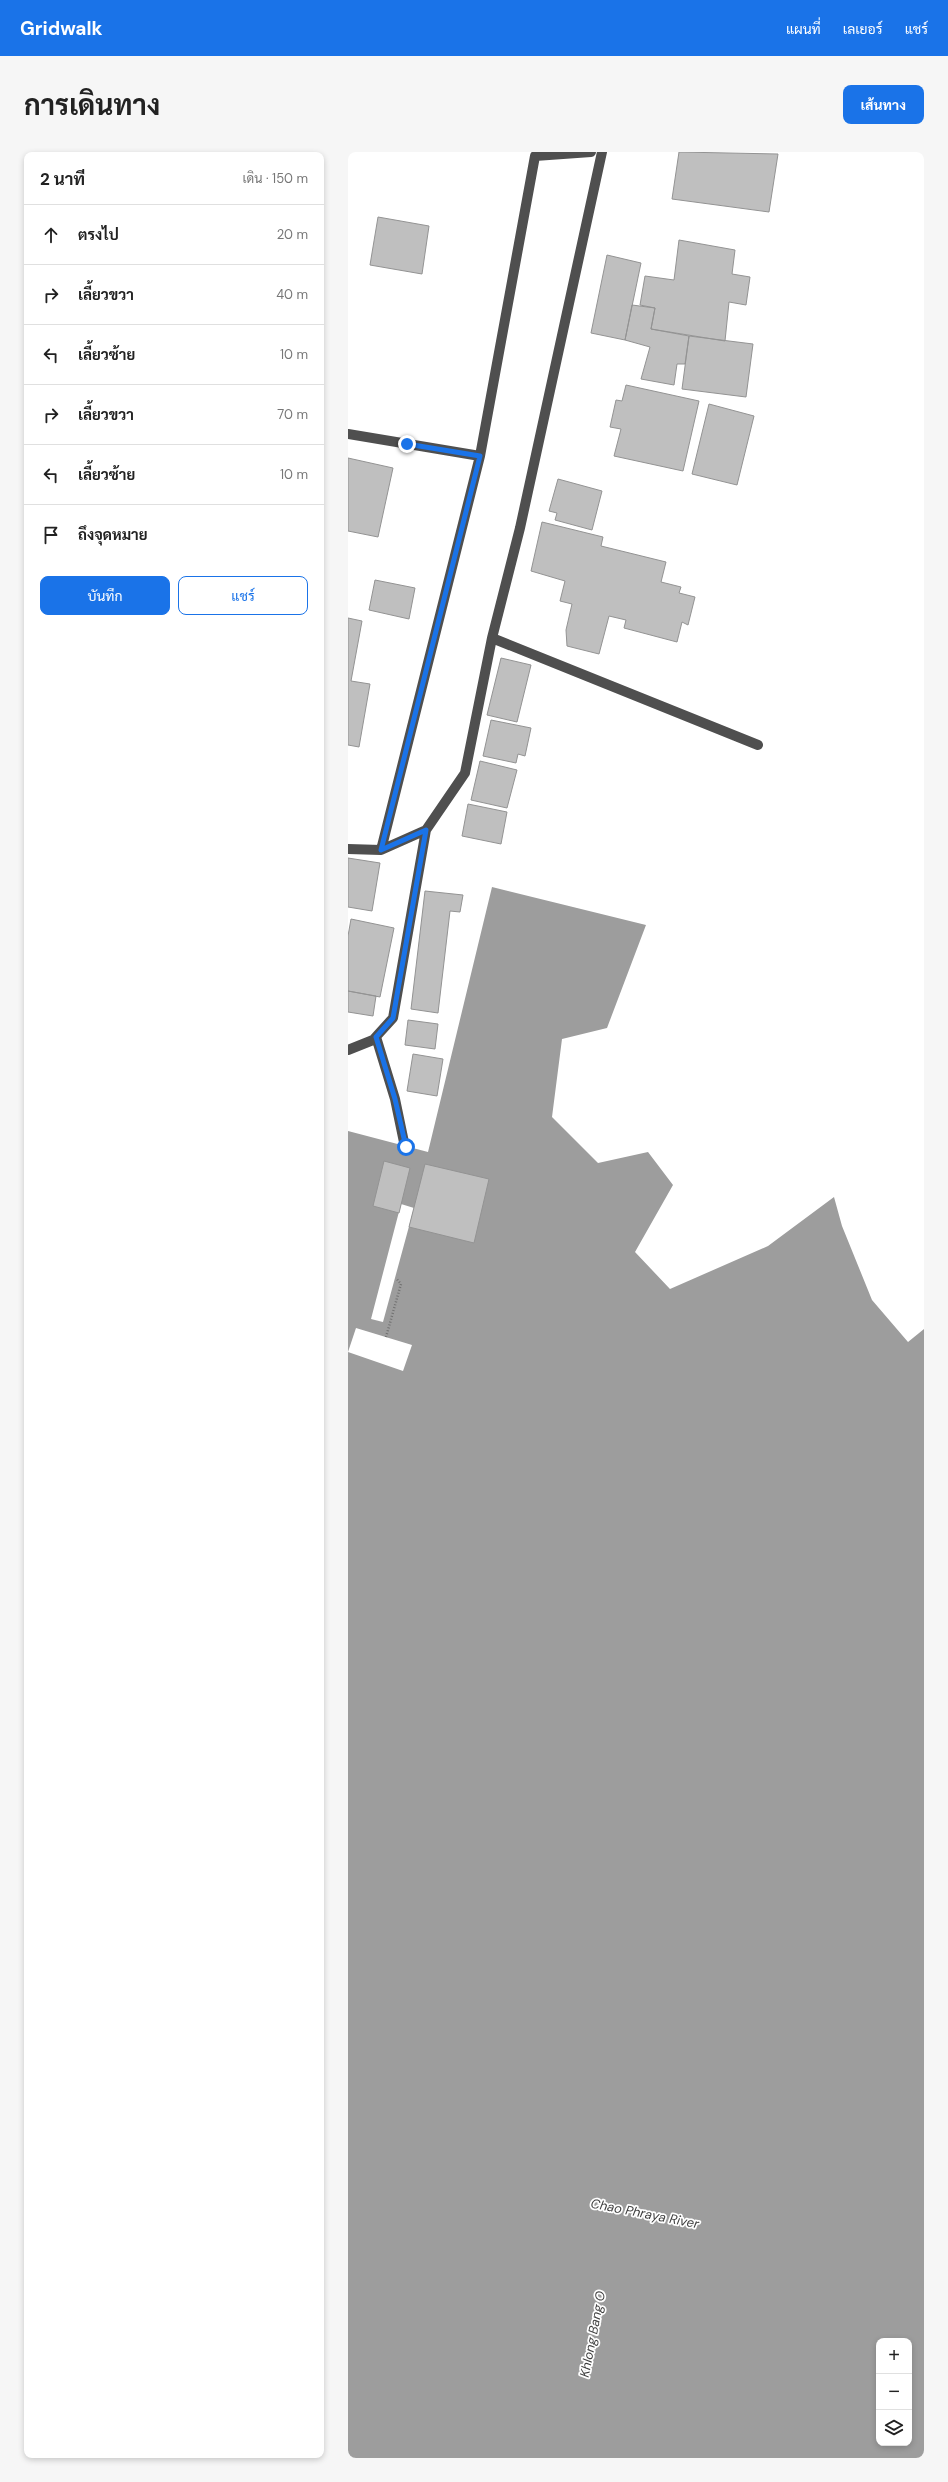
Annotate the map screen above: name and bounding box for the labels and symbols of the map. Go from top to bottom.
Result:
route end [398,435,416,453]
route start [397,1138,415,1156]
water label: Chao Phraya River [589,2195,702,2233]
water label: Khlong Bang O [576,2289,609,2379]

